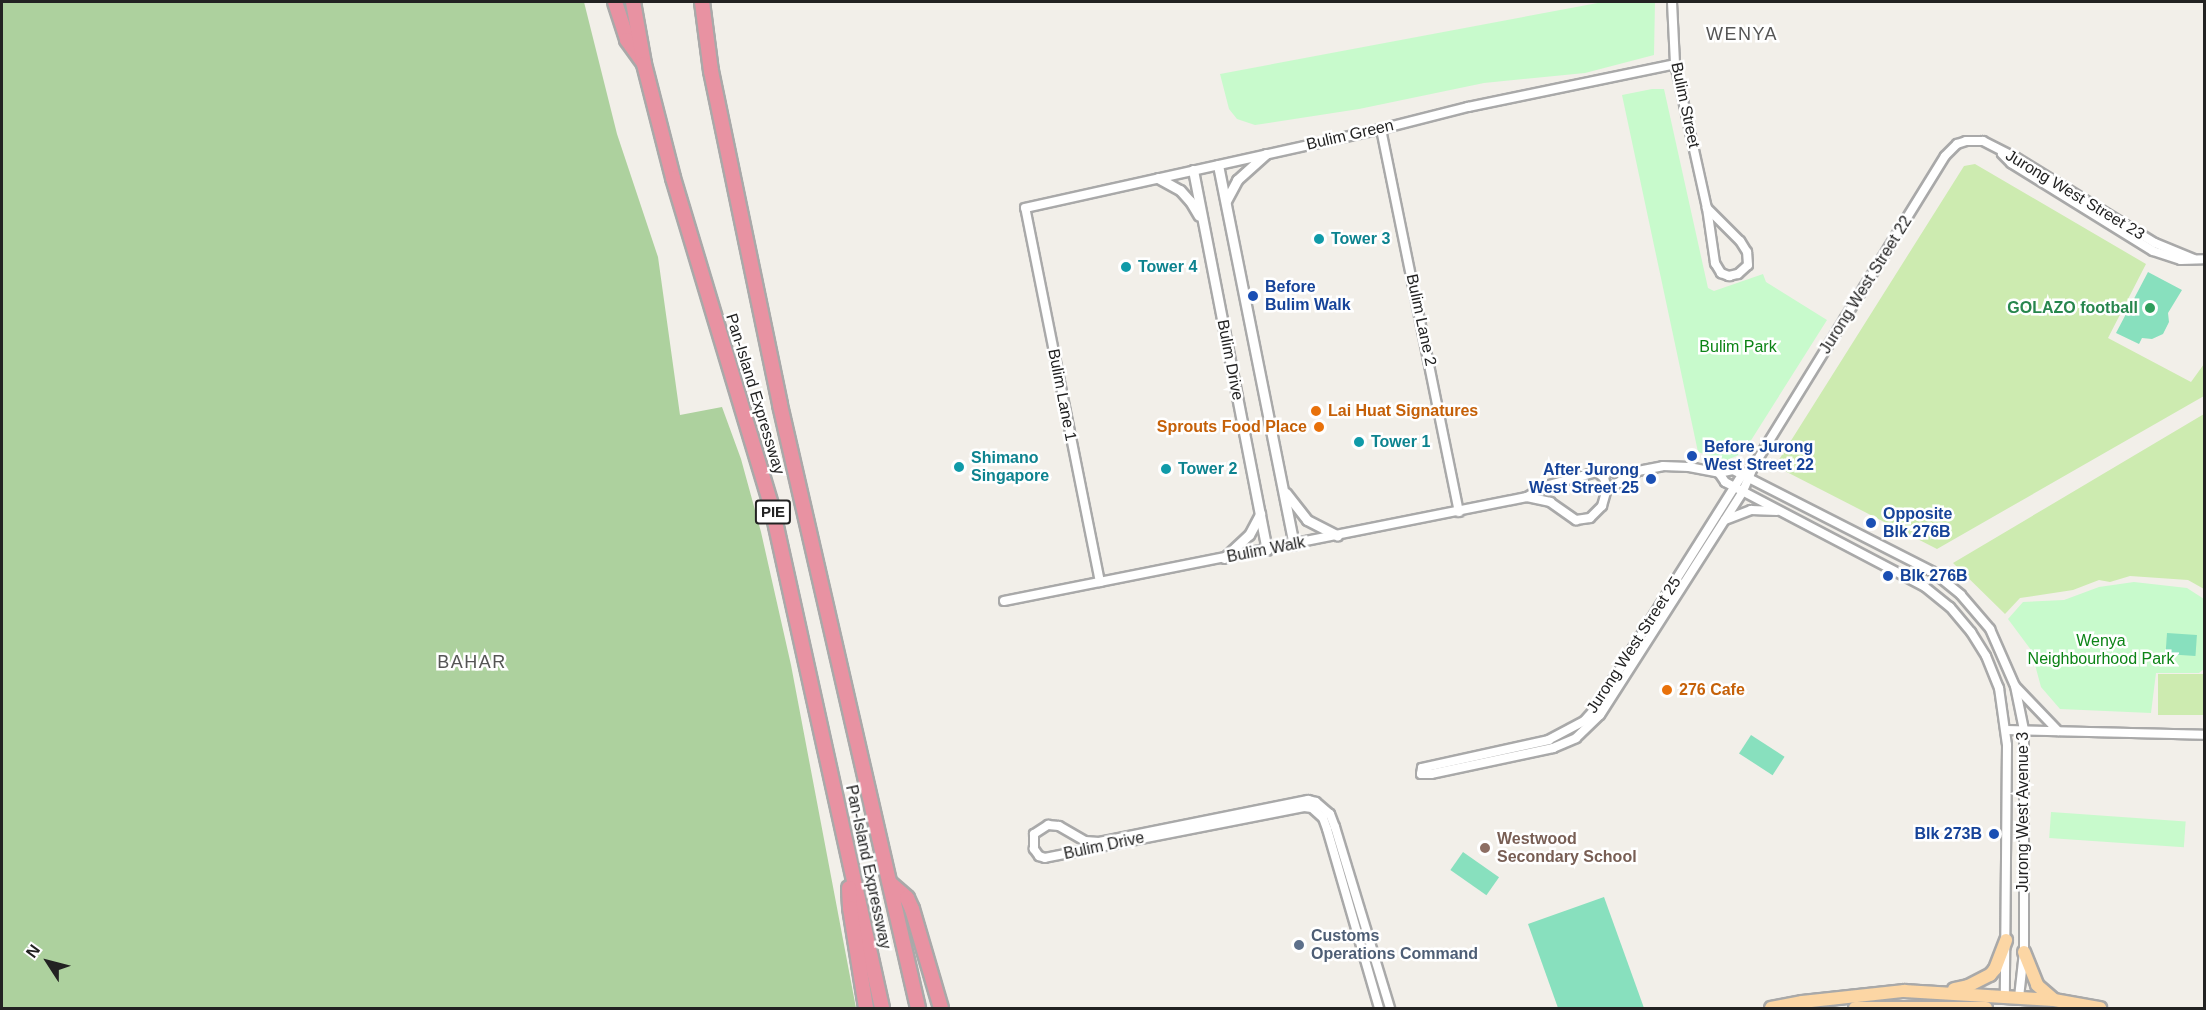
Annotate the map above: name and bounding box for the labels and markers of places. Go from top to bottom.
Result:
place label: Tower 3 [1331,229,1390,249]
marker: Tower 3 [1312,232,1326,246]
place label: Tower 4 [1138,257,1197,277]
marker: Tower 4 [1119,260,1133,274]
place label: Before Bulim Walk [1265,277,1351,315]
marker: Before Bulim Walk [1246,289,1260,303]
place label: GOLAZO football [2007,298,2138,318]
marker: GOLAZO football [2143,301,2157,315]
place label: Lai Huat Signatures [1328,401,1478,421]
marker: Lai Huat Signatures [1309,404,1323,418]
place label: Sprouts Food Place [1157,417,1307,437]
marker: Sprouts Food Place [1312,420,1326,434]
place label: Tower 1 [1371,432,1430,452]
marker: Tower 1 [1352,435,1366,449]
place label: Before Jurong West Street 22 [1704,437,1814,475]
place label: Shimano Singapore [971,448,1049,486]
marker: Before Jurong West Street 22 [1685,449,1699,463]
place label: Tower 2 [1178,459,1237,479]
marker: Shimano Singapore [952,460,966,474]
place label: After Jurong West Street 25 [1529,460,1639,498]
marker: Tower 2 [1159,462,1173,476]
marker: After Jurong West Street 25 [1644,472,1658,486]
place label: Opposite Blk 276B [1883,504,1952,542]
marker: Opposite Blk 276B [1864,516,1878,530]
place label: Blk 276B [1900,566,1968,586]
marker: Blk 276B [1881,569,1895,583]
place label: 276 Cafe [1679,680,1745,700]
marker: 276 Cafe [1660,683,1674,697]
place label: Blk 273B [1914,824,1982,844]
marker: Blk 273B [1987,827,2001,841]
place label: Westwood Secondary School [1497,829,1637,867]
marker: Westwood Secondary School [1478,841,1492,855]
place label: Customs Operations Command [1311,926,1478,964]
marker: Customs Operations Command [1292,938,1306,952]

